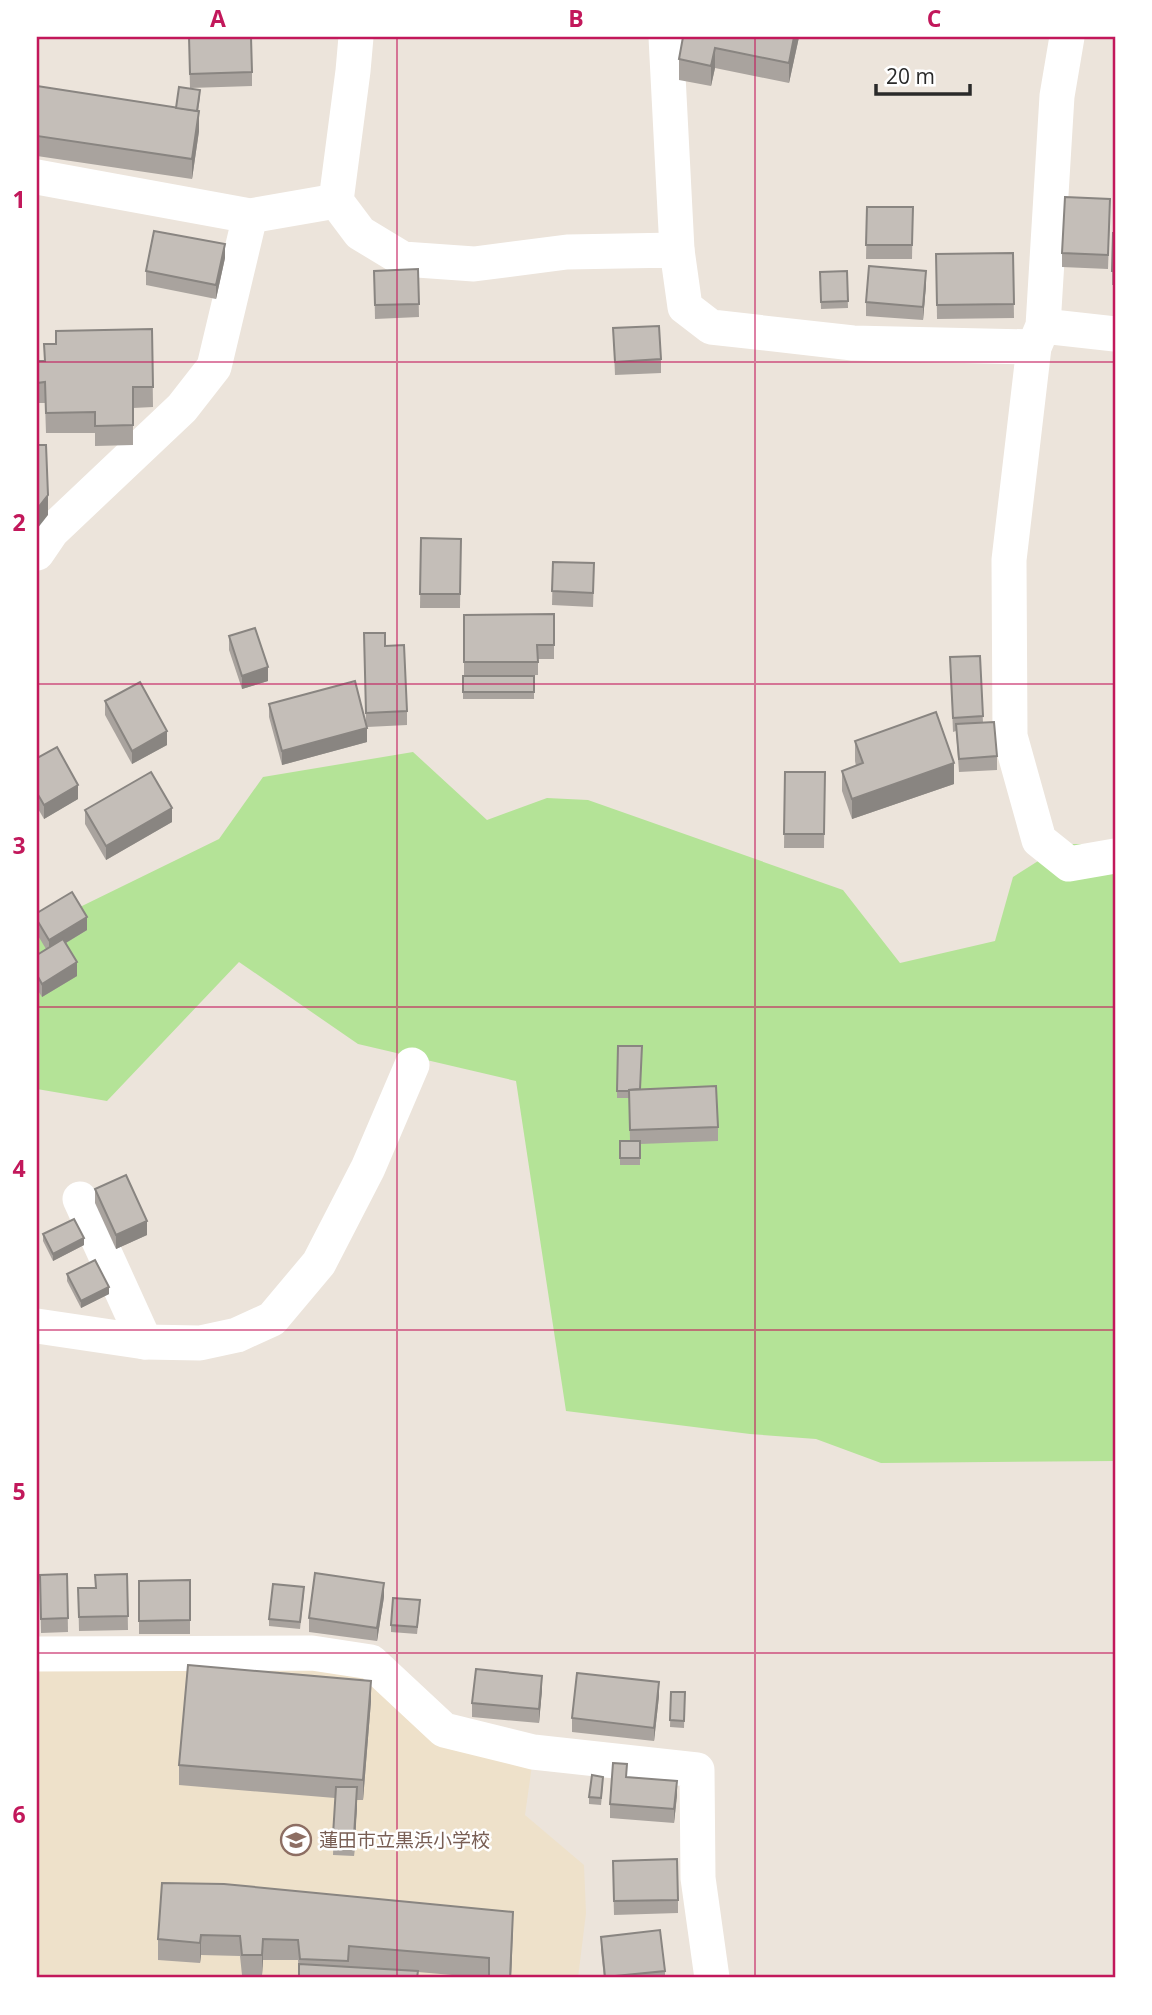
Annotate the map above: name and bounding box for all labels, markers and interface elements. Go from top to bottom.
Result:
text: A [210,2,226,34]
text: B [568,2,584,34]
text: C [927,2,941,34]
scale bar [876,52,970,96]
text: 20 m [886,62,935,90]
text: 1 [12,183,26,215]
text: 2 [12,506,26,538]
text: 3 [12,829,26,861]
text: 4 [12,1152,26,1184]
text: 5 [12,1475,26,1507]
text: 6 [12,1798,26,1830]
school or university icon: 蓮田市立黒浜小学校 [279,1823,313,1857]
place label: 蓮田市立黒浜小学校 [319,1827,490,1853]

